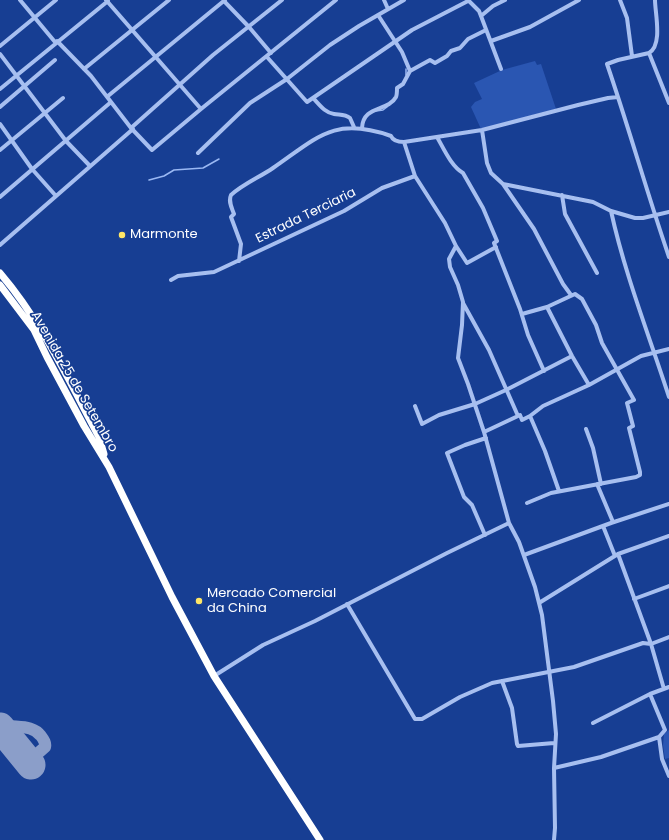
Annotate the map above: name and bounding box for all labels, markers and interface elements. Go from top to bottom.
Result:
street label: Estrada Terciaria [253,185,359,247]
place label: Marmonte [130,227,198,243]
marker: Marmonte [117,230,127,240]
street label: Avenida 25 de Setembro [27,309,121,455]
place label: Mercado Comercial da China [207,586,336,617]
marker: Mercado Comercial da China [194,596,204,606]

